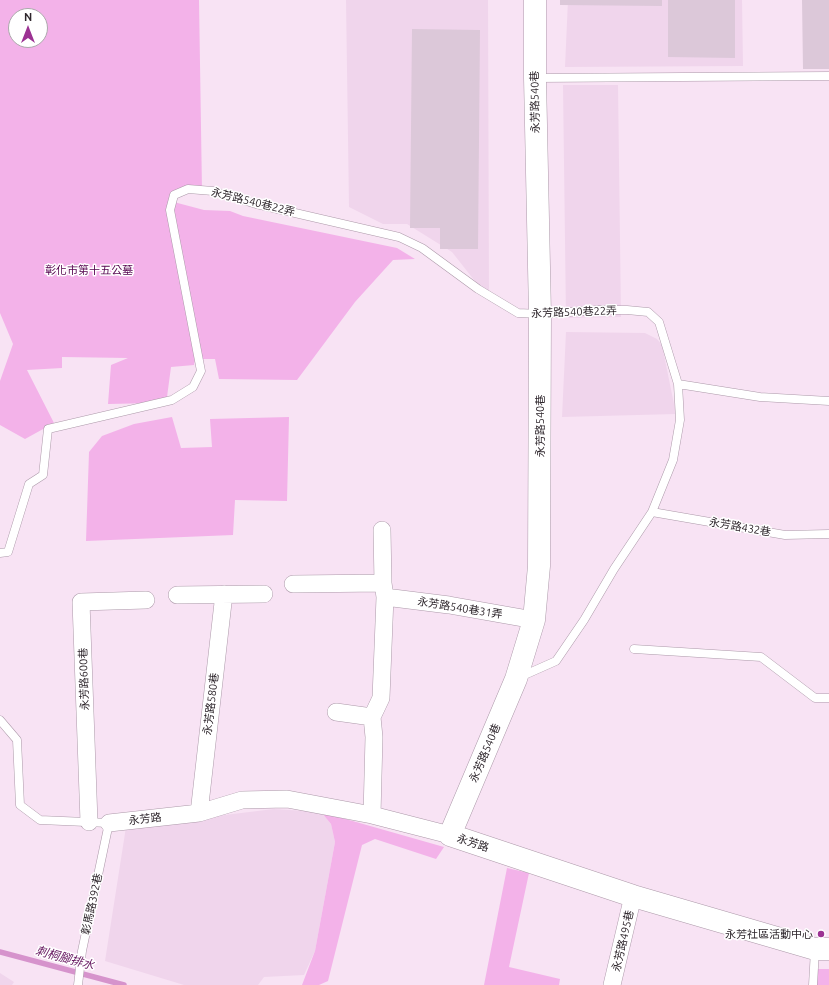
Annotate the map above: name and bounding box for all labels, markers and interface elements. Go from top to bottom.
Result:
north arrow [8,8,48,48]
text: N [24,11,32,23]
street label: 永芳路540巷 [528,71,542,133]
street label: 永芳路540巷22弄 [210,185,296,219]
park label: 彰化市第十五公墓 [45,263,133,277]
street label: 永芳路540巷22弄 [531,304,617,320]
street label: 永芳路540巷 [533,395,547,457]
street label: 永芳路432巷 [708,515,772,539]
street label: 永芳路540巷31弄 [416,595,504,621]
street label: 永芳路600巷 [76,647,92,711]
street label: 永芳路580巷 [201,672,221,736]
street label: 永芳路540巷 [467,722,503,784]
street label: 永芳路 [128,810,162,828]
street label: 永芳路 [455,832,491,854]
street label: 彰馬路392巷 [79,872,105,936]
street label: 永芳路495巷 [610,909,636,973]
place label: 永芳社區活動中心 [725,927,813,941]
marker: 永芳社區活動中心 [816,929,826,939]
water label: 刺桐腳排水 [34,943,96,973]

